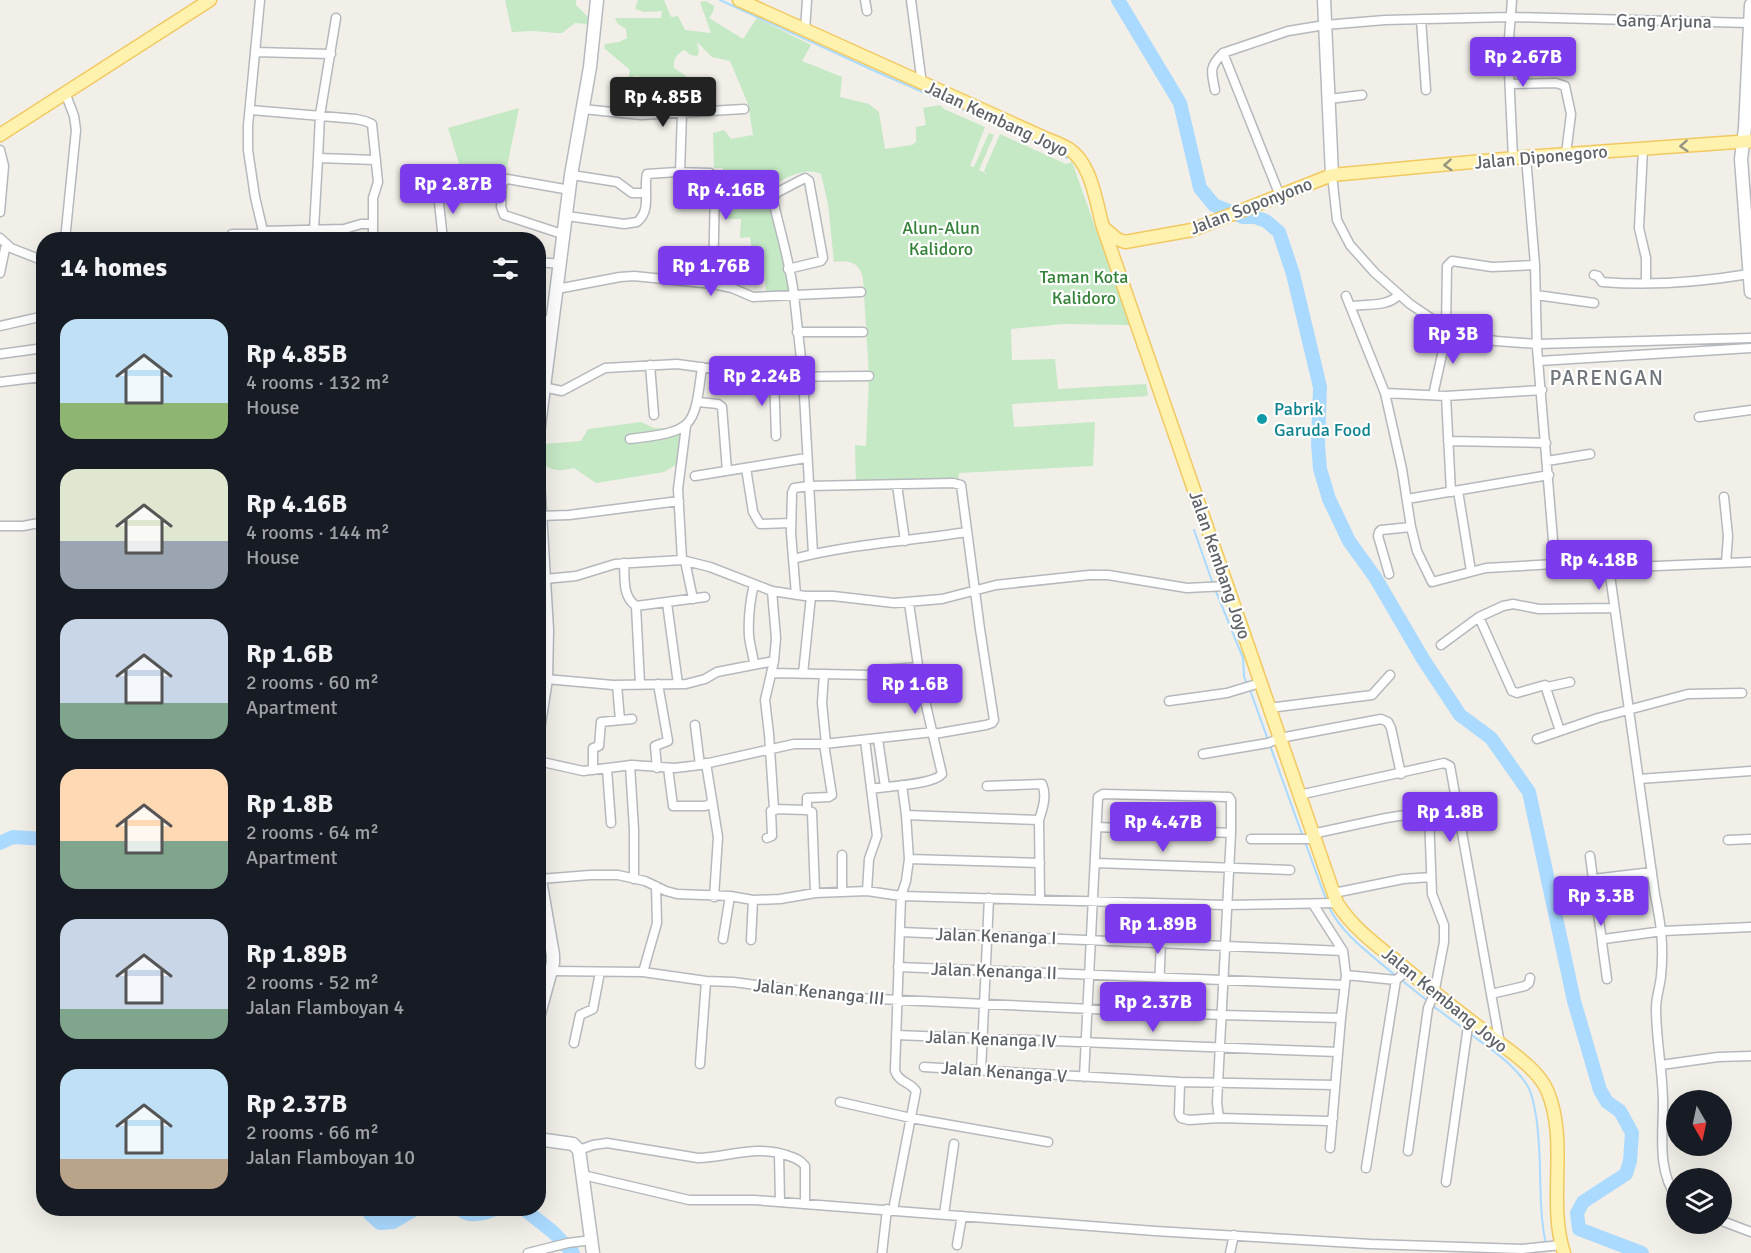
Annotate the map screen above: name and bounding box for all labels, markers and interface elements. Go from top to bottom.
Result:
street label: Gang Arjuna [1616,9,1712,33]
pin: Rp 2.67B [1461,37,1585,88]
text: Rp 2.67B [1484,44,1562,69]
street label: Jalan Kembang Joyo [922,76,1072,162]
pin: Rp 4.85B [601,77,725,128]
text: Rp 4.85B [624,84,702,109]
one-way arrow [1679,139,1688,152]
street label: Jalan Diponegoro [1473,140,1609,174]
one-way arrow [1443,158,1452,171]
pin: Rp 2.87B [391,164,515,215]
pin: Rp 4.16B [664,170,788,221]
text: Rp 2.87B [414,171,492,196]
street label: Jalan Soponyono [1187,173,1315,239]
text: Rp 4.16B [687,177,765,202]
park label: Alun-Alun Kalidoro [902,217,980,260]
pin: Rp 1.76B [649,246,773,297]
text: 14 homes [60,252,167,284]
icon: filters [489,252,522,285]
text: Rp 1.76B [672,253,750,278]
park label: Taman Kota Kalidoro [1040,266,1128,309]
pin: Rp 3B [1411,314,1495,365]
text: Rp 3B [1428,321,1478,346]
text: Rp 4.85B [246,338,347,370]
icon: home [108,343,180,415]
pin: Rp 2.24B [700,356,824,407]
text: Rp 2.24B [723,363,801,388]
district label: PARENGAN [1550,365,1664,391]
text: 4 rooms · 132 m² [246,370,390,395]
text: House [246,395,300,420]
place label: Pabrik Garuda Food [1274,398,1371,441]
marker: Pabrik Garuda Food [1255,412,1269,426]
text: Rp 4.16B [246,488,347,520]
street label: Jalan Kembang Joyo [1184,488,1256,642]
icon: home [108,493,180,565]
text: 4 rooms · 144 m² [246,520,390,545]
pin: Rp 4.18B [1537,540,1661,591]
text: House [246,545,300,570]
text: Rp 4.18B [1560,547,1638,572]
text: Rp 1.6B [246,638,333,670]
icon: home [108,643,180,715]
pin: Rp 1.6B [860,664,970,715]
text: 2 rooms · 60 m² [246,670,379,695]
text: Rp 1.6B [881,671,949,696]
text: Apartment [246,695,338,720]
text: Rp 1.8B [246,788,333,820]
pin: Rp 1.8B [1395,792,1505,843]
icon: home [108,793,180,865]
text: Rp 1.8B [1416,799,1484,824]
pin: Rp 4.47B [1101,802,1225,853]
text: Rp 4.47B [1124,809,1202,834]
text: 2 rooms · 64 m² [246,820,379,845]
text: Apartment [246,845,338,870]
pin: Rp 3.3B [1546,876,1656,927]
text: Rp 3.3B [1567,883,1635,908]
pin: Rp 1.89B [1096,904,1220,955]
text: Rp 1.89B [1119,911,1197,936]
street label: Jalan Kenanga I [935,923,1057,949]
text: Rp 1.89B [246,938,347,970]
icon: home [108,943,180,1015]
street label: Jalan Kembang Joyo [1378,943,1512,1057]
street label: Jalan Kenanga II [930,958,1058,984]
text: 2 rooms · 52 m² [246,970,379,995]
street label: Jalan Kenanga III [752,974,886,1010]
pin: Rp 2.37B [1091,982,1215,1033]
text: Rp 2.37B [1114,989,1192,1014]
text: Jalan Flamboyan 4 [246,995,404,1020]
street label: Jalan Kenanga IV [925,1026,1058,1052]
street label: Jalan Kenanga V [940,1057,1068,1087]
text: Rp 2.37B [246,1088,347,1120]
north arrow [1666,1090,1732,1156]
map controls [1666,1090,1732,1234]
icon: home [108,1093,180,1165]
text: 2 rooms · 66 m² [246,1120,379,1145]
text: Jalan Flamboyan 10 [246,1145,415,1170]
button: layers [1666,1168,1732,1234]

